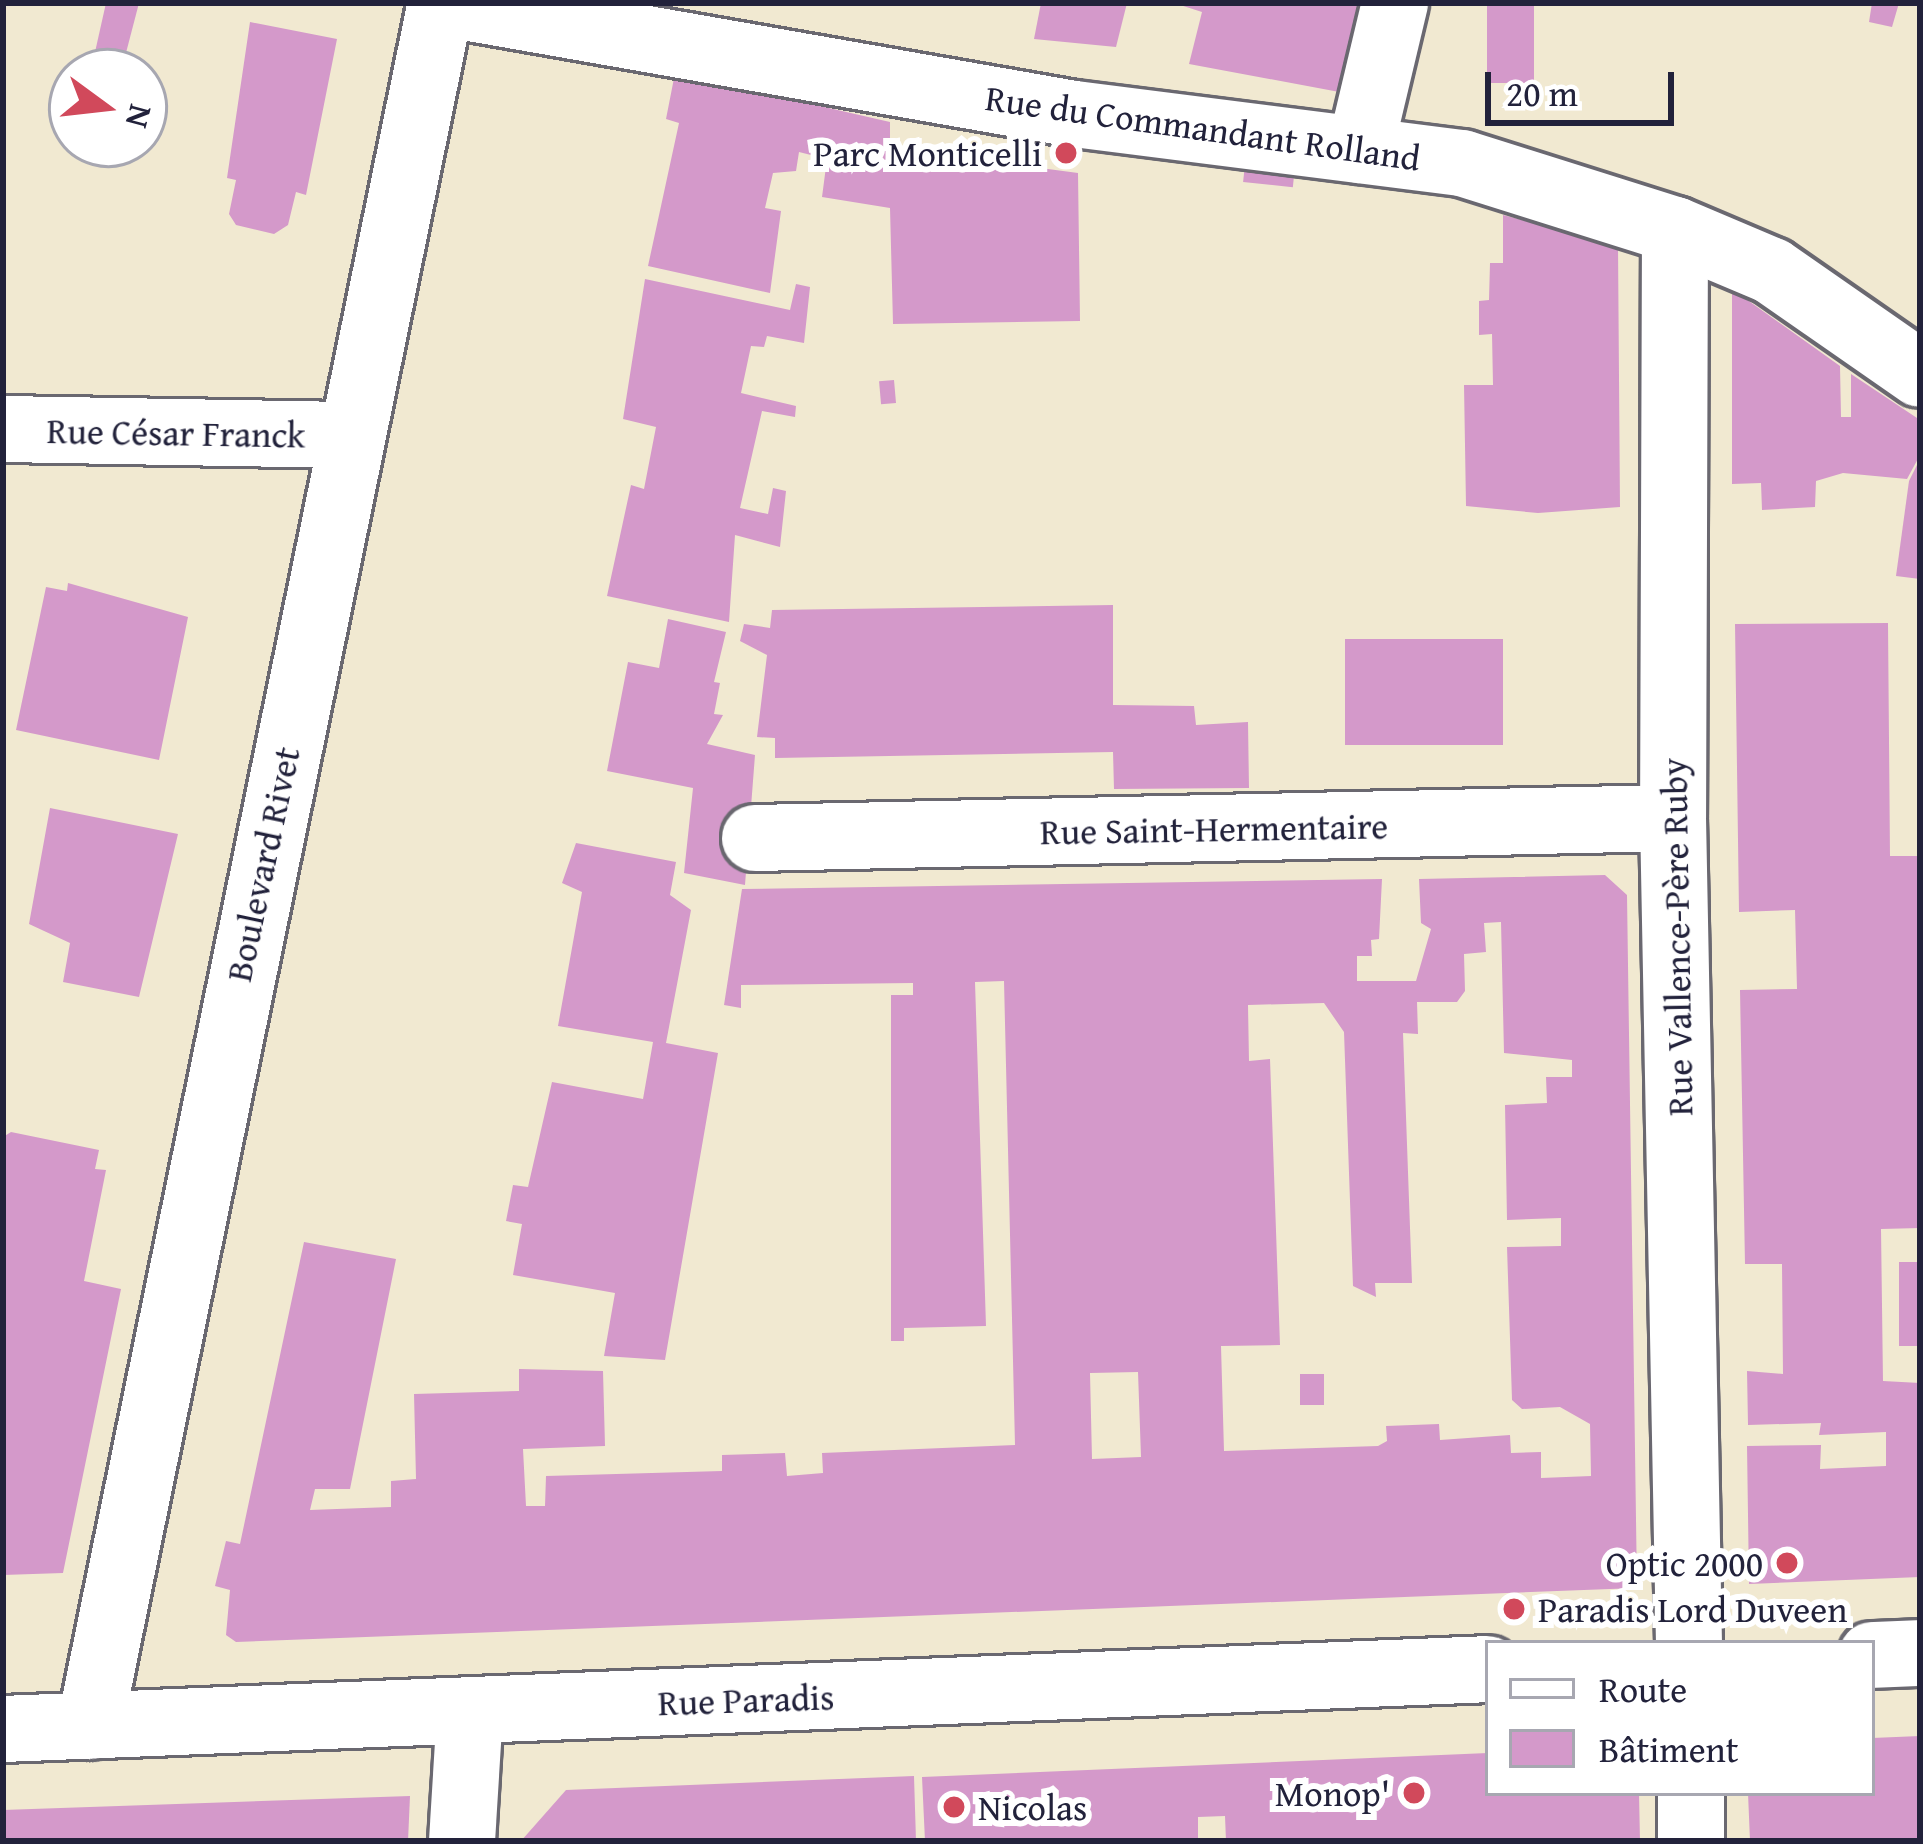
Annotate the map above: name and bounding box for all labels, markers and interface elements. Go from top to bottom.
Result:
north arrow [48,48,168,168]
scale bar [1491,48,1680,122]
text: 20 m [1506,66,1578,119]
street label: Rue du Commandant Rolland [983,75,1423,179]
text: N [114,100,166,133]
place label: Parc Monticelli [813,131,1042,175]
marker: Parc Monticelli [1053,140,1079,166]
street label: Rue César Franck [46,408,306,456]
street label: Boulevard Rivet [216,743,308,985]
street label: Rue Vallence-Père Ruby [1651,758,1701,1116]
street label: Rue Saint-Hermentaire [1040,803,1388,853]
place label: Optic 2000 [1606,1541,1763,1585]
marker: Optic 2000 [1774,1550,1800,1576]
place label: Paradis Lord Duveen [1538,1587,1847,1631]
marker: Paradis Lord Duveen [1501,1596,1527,1622]
legend [1485,1640,1875,1796]
text: Route [1599,1662,1687,1715]
street label: Rue Paradis [657,1674,835,1724]
text: Bâtiment [1599,1722,1738,1775]
place label: Monop' [1275,1771,1390,1815]
marker: Monop' [1401,1780,1427,1806]
place label: Nicolas [978,1785,1087,1829]
marker: Nicolas [941,1794,967,1820]

